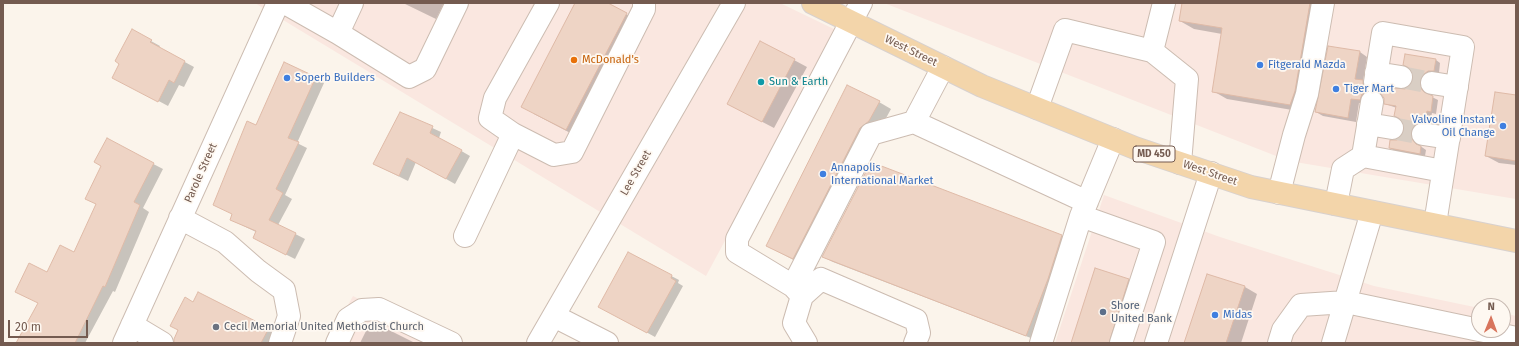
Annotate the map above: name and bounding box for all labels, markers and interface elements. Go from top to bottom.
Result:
street label: West Street [883,33,939,69]
place label: McDonald's [582,53,639,67]
marker: McDonald's [569,55,579,65]
place label: Fitgerald Mazda [1268,58,1346,72]
marker: Fitgerald Mazda [1255,60,1265,70]
place label: Soperb Builders [295,71,375,85]
marker: Soperb Builders [282,73,292,83]
place label: Sun & Earth [769,75,828,89]
marker: Sun & Earth [756,77,766,87]
place label: Tiger Mart [1344,82,1394,96]
marker: Tiger Mart [1331,84,1341,94]
place label: Valvoline Instant Oil Change [1412,113,1495,139]
marker: Valvoline Instant Oil Change [1498,121,1508,131]
street label: Parole Street [182,141,220,205]
road number: MD 450 [1133,146,1175,162]
street label: Lee Street [618,148,654,198]
street label: West Street [1181,158,1239,188]
place label: Annapolis International Market [831,161,933,187]
marker: Annapolis International Market [818,169,828,179]
north arrow [1471,298,1511,338]
place label: Shore United Bank [1111,299,1172,325]
text: N [1487,300,1495,313]
marker: Shore United Bank [1098,307,1108,317]
place label: Midas [1223,308,1252,322]
marker: Midas [1210,310,1220,320]
scale bar [10,312,90,338]
text: 20 m [15,320,41,334]
place label: Cecil Memorial United Methodist Church [224,320,424,334]
marker: Cecil Memorial United Methodist Church [211,322,221,332]

